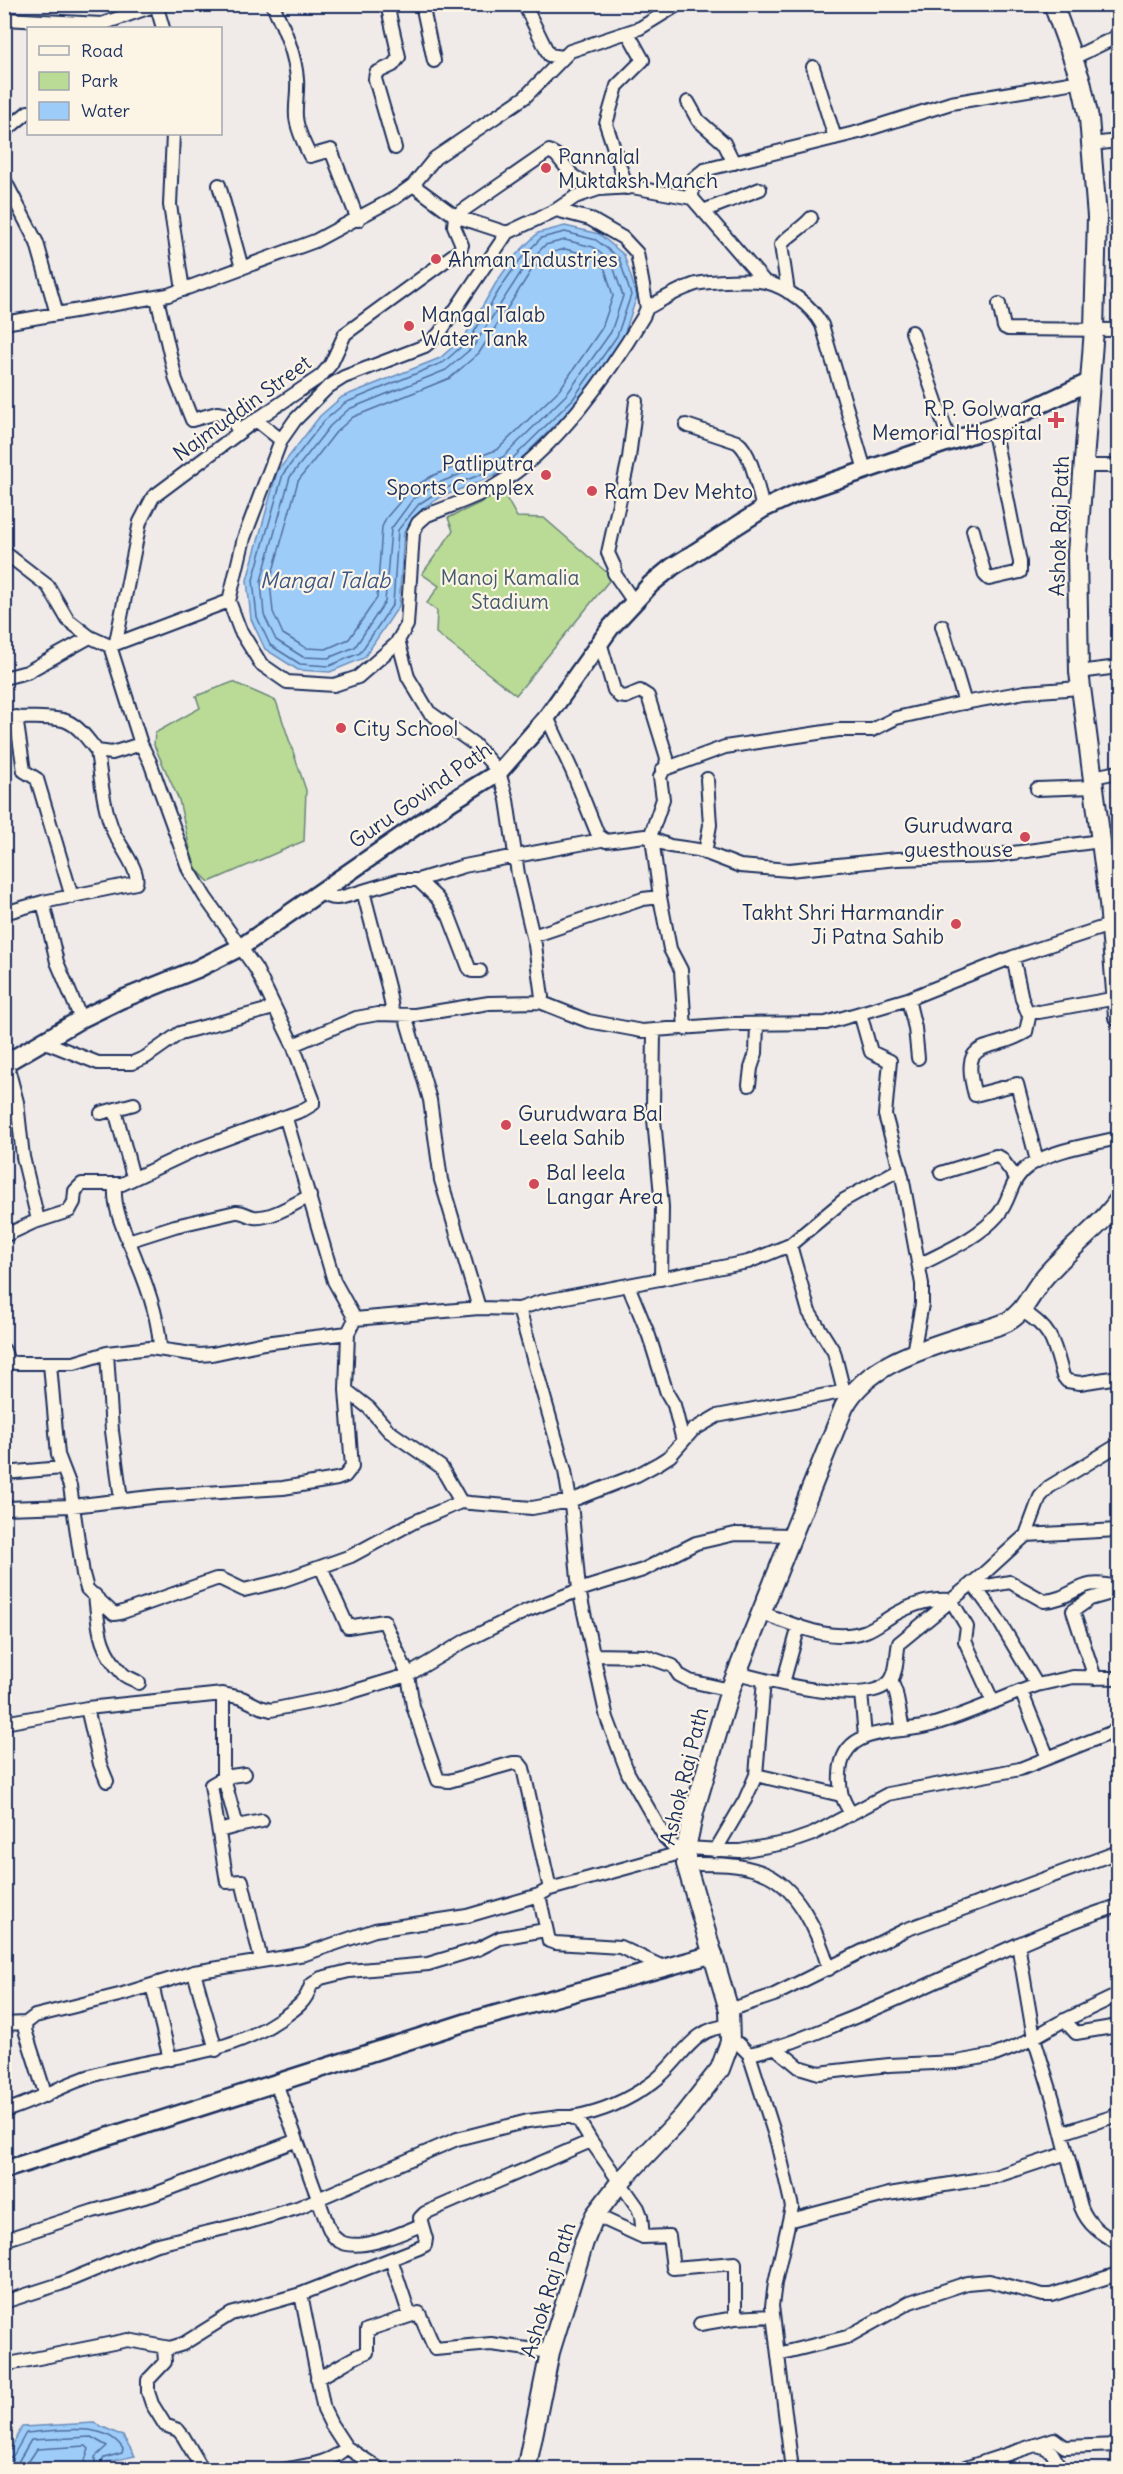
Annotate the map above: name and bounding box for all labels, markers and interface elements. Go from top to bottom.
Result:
legend [27,27,222,135]
text: Road [81,39,124,62]
text: Park [81,69,118,92]
text: Water [81,99,131,122]
place label: Pannalal Muktaksh Manch [558,143,718,194]
marker: Pannalal Muktaksh Manch [539,161,553,175]
place label: Ahman Industries [448,246,618,273]
marker: Ahman Industries [429,252,443,266]
place label: Mangal Talab Water Tank [421,301,545,352]
marker: Mangal Talab Water Tank [402,319,416,333]
street label: Najmuddin Street [168,349,316,467]
place label: R.P. Golwara Memorial Hospital [872,395,1042,446]
marker: R.P. Golwara Memorial Hospital [1047,411,1065,429]
place label: Patliputra Sports Complex [386,450,534,501]
street label: Ashok Raj Path [1043,455,1075,597]
marker: Patliputra Sports Complex [539,468,553,482]
place label: Ram Dev Mehto [604,478,753,505]
marker: Ram Dev Mehto [585,484,599,498]
park label: Manoj Kamalia Stadium [440,564,580,615]
water label: Mangal Talab [260,566,392,594]
place label: City School [353,715,458,742]
marker: City School [334,721,348,735]
street label: Guru Govind Path [343,736,497,854]
place label: Gurudwara guesthouse [904,812,1013,863]
marker: Gurudwara guesthouse [1018,830,1032,844]
place label: Takht Shri Harmandir Ji Patna Sahib [742,899,944,950]
marker: Takht Shri Harmandir Ji Patna Sahib [949,917,963,931]
place label: Gurudwara Bal Leela Sahib [518,1100,663,1151]
marker: Gurudwara Bal Leela Sahib [499,1118,513,1132]
place label: Bal leela Langar Area [546,1159,663,1210]
marker: Bal leela Langar Area [527,1177,541,1191]
street label: Ashok Raj Path [654,1704,714,1848]
street label: Ashok Raj Path [514,2219,582,2361]

